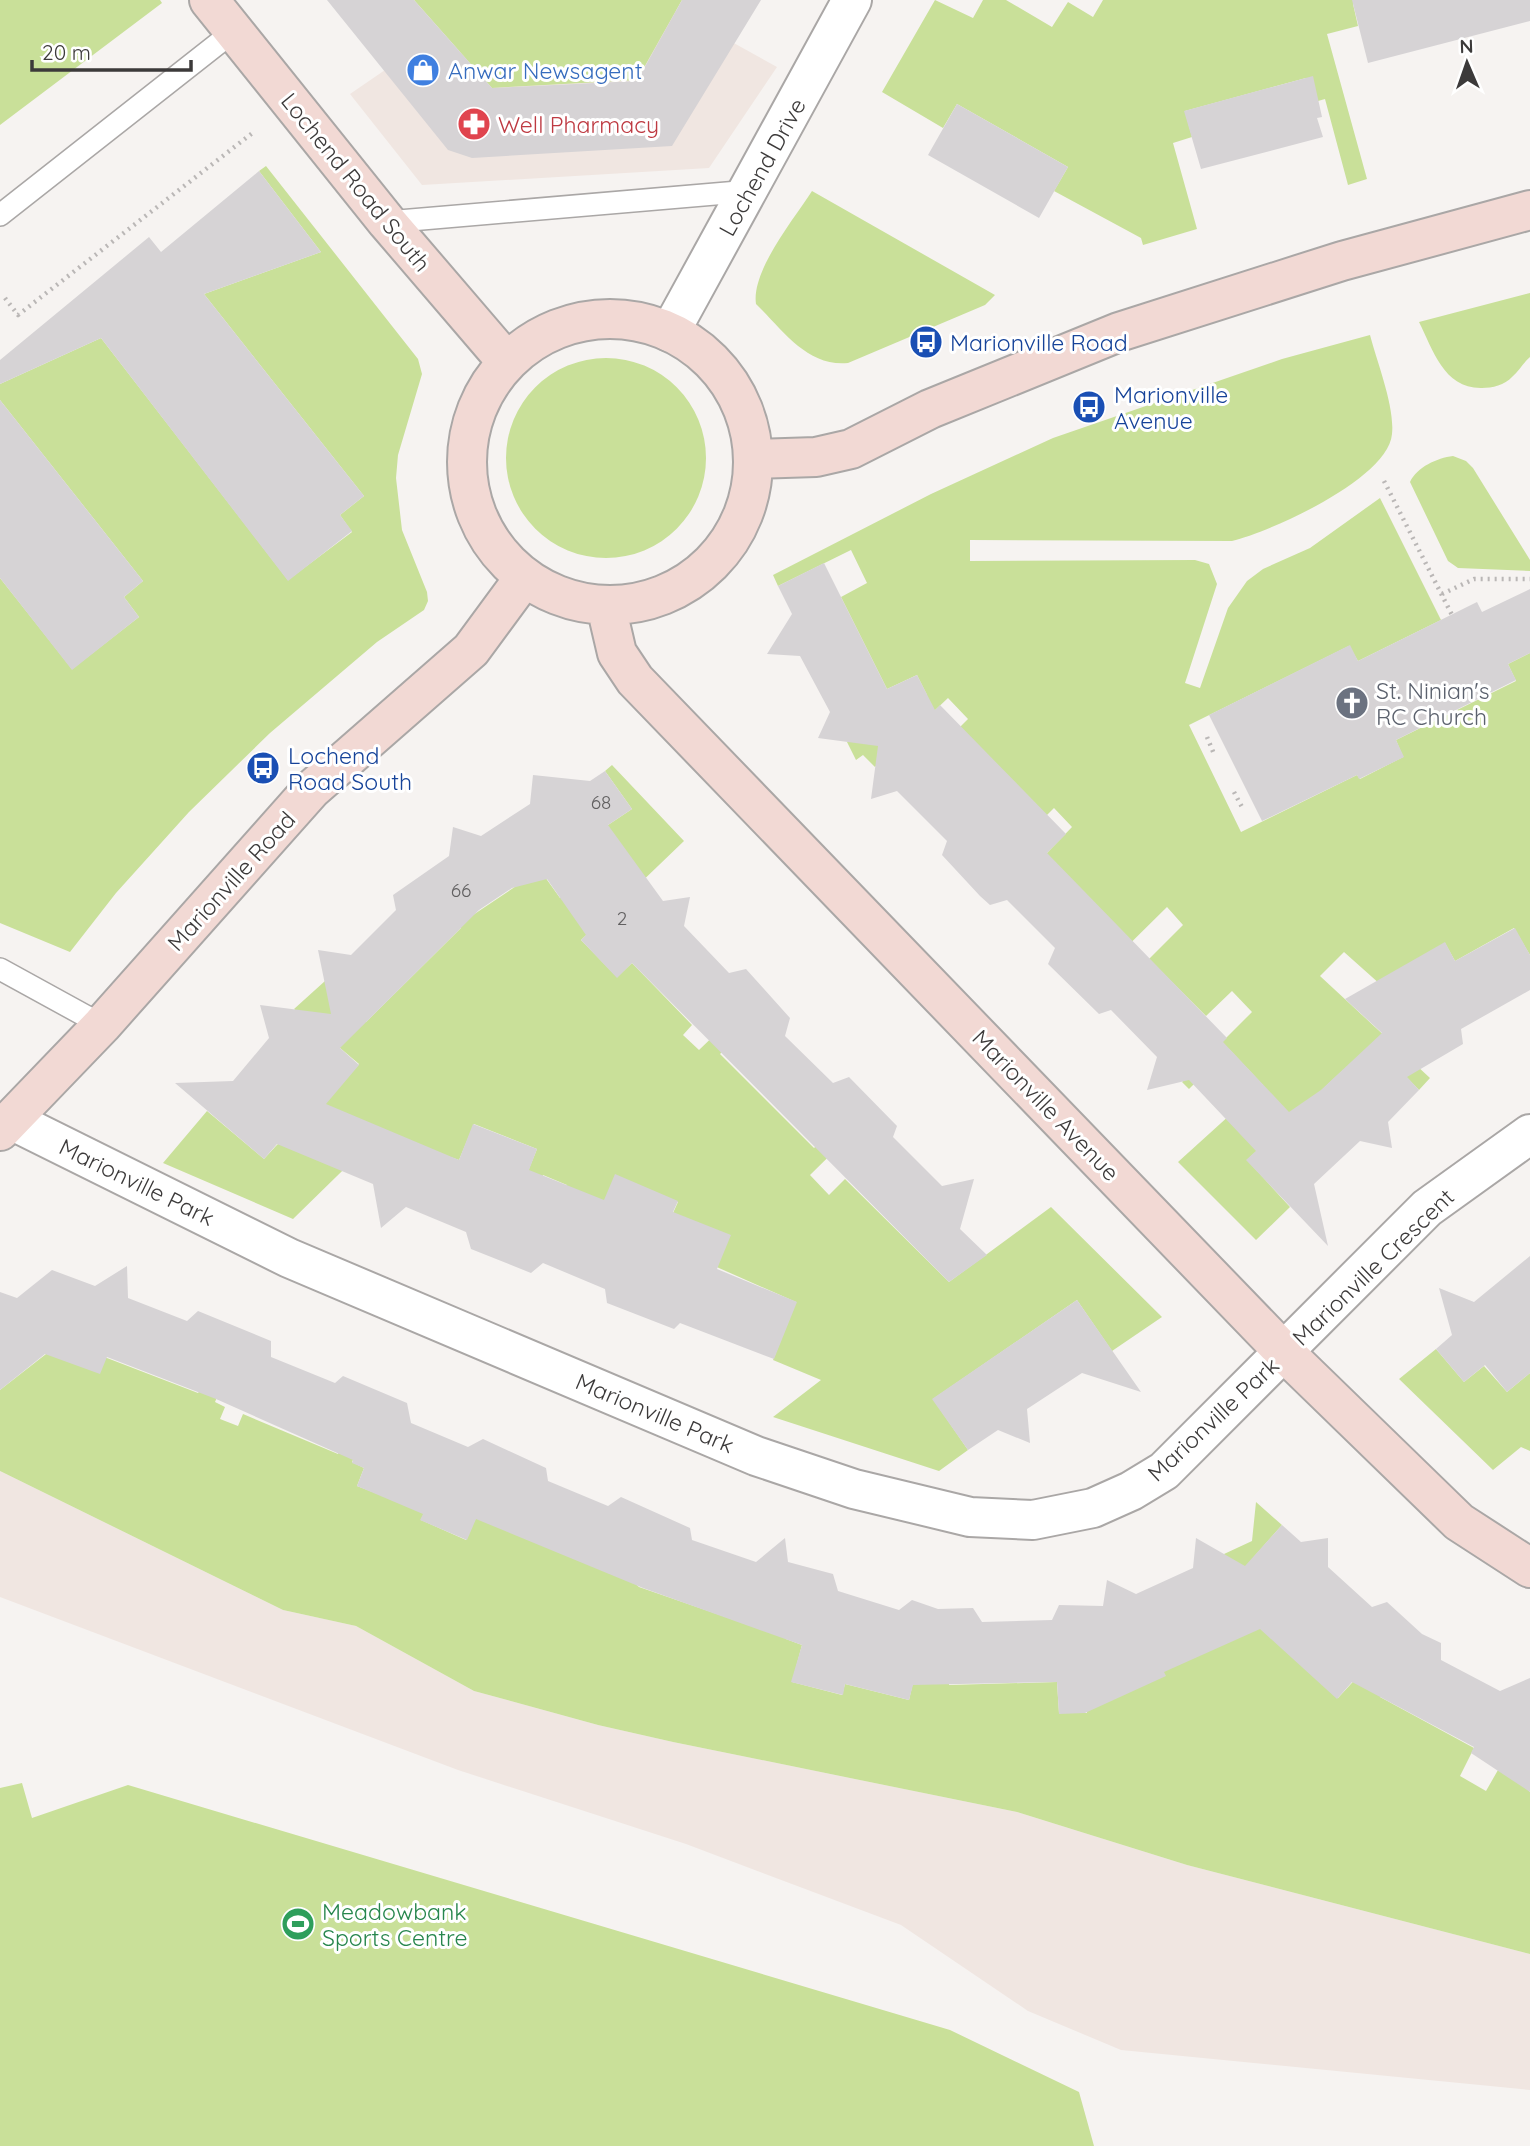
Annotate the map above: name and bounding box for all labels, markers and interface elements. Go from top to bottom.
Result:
scale bar [32,28,191,72]
north arrow [1432,28,1502,98]
text: N [1459,34,1474,58]
text: 20 m [42,39,91,65]
shop icon: Anwar Newsagent [404,51,442,89]
place label: Anwar Newsagent [448,56,643,85]
street label: Lochend Road South [275,87,437,277]
street label: Lochend Drive [712,93,812,241]
pharmacy icon: Well Pharmacy [455,105,493,143]
place label: Well Pharmacy [498,110,659,139]
bus stop icon: Marionville Road [907,323,945,361]
place label: Marionville Road [950,328,1128,357]
place label: Marionville Avenue [1114,380,1228,435]
bus stop icon: Marionville Avenue [1070,388,1108,426]
place label: St. Ninian's RC Church [1376,676,1490,731]
church icon: St. Ninian's RC Church [1333,684,1371,722]
place label: Lochend Road South [288,741,412,796]
bus stop icon: Lochend Road South [244,749,282,787]
house number: 68 [591,790,611,814]
street label: Marionville Road [161,805,301,957]
house number: 66 [451,878,471,902]
house number: 2 [617,906,627,930]
street label: Marionville Avenue [966,1023,1126,1187]
street label: Marionville Park [55,1132,219,1232]
street label: Marionville Crescent [1286,1182,1460,1352]
street label: Marionville Park [1141,1351,1285,1487]
street label: Marionville Park [571,1367,739,1459]
place label: Meadowbank Sports Centre [322,1897,467,1952]
sports icon: Meadowbank Sports Centre [279,1905,317,1943]

